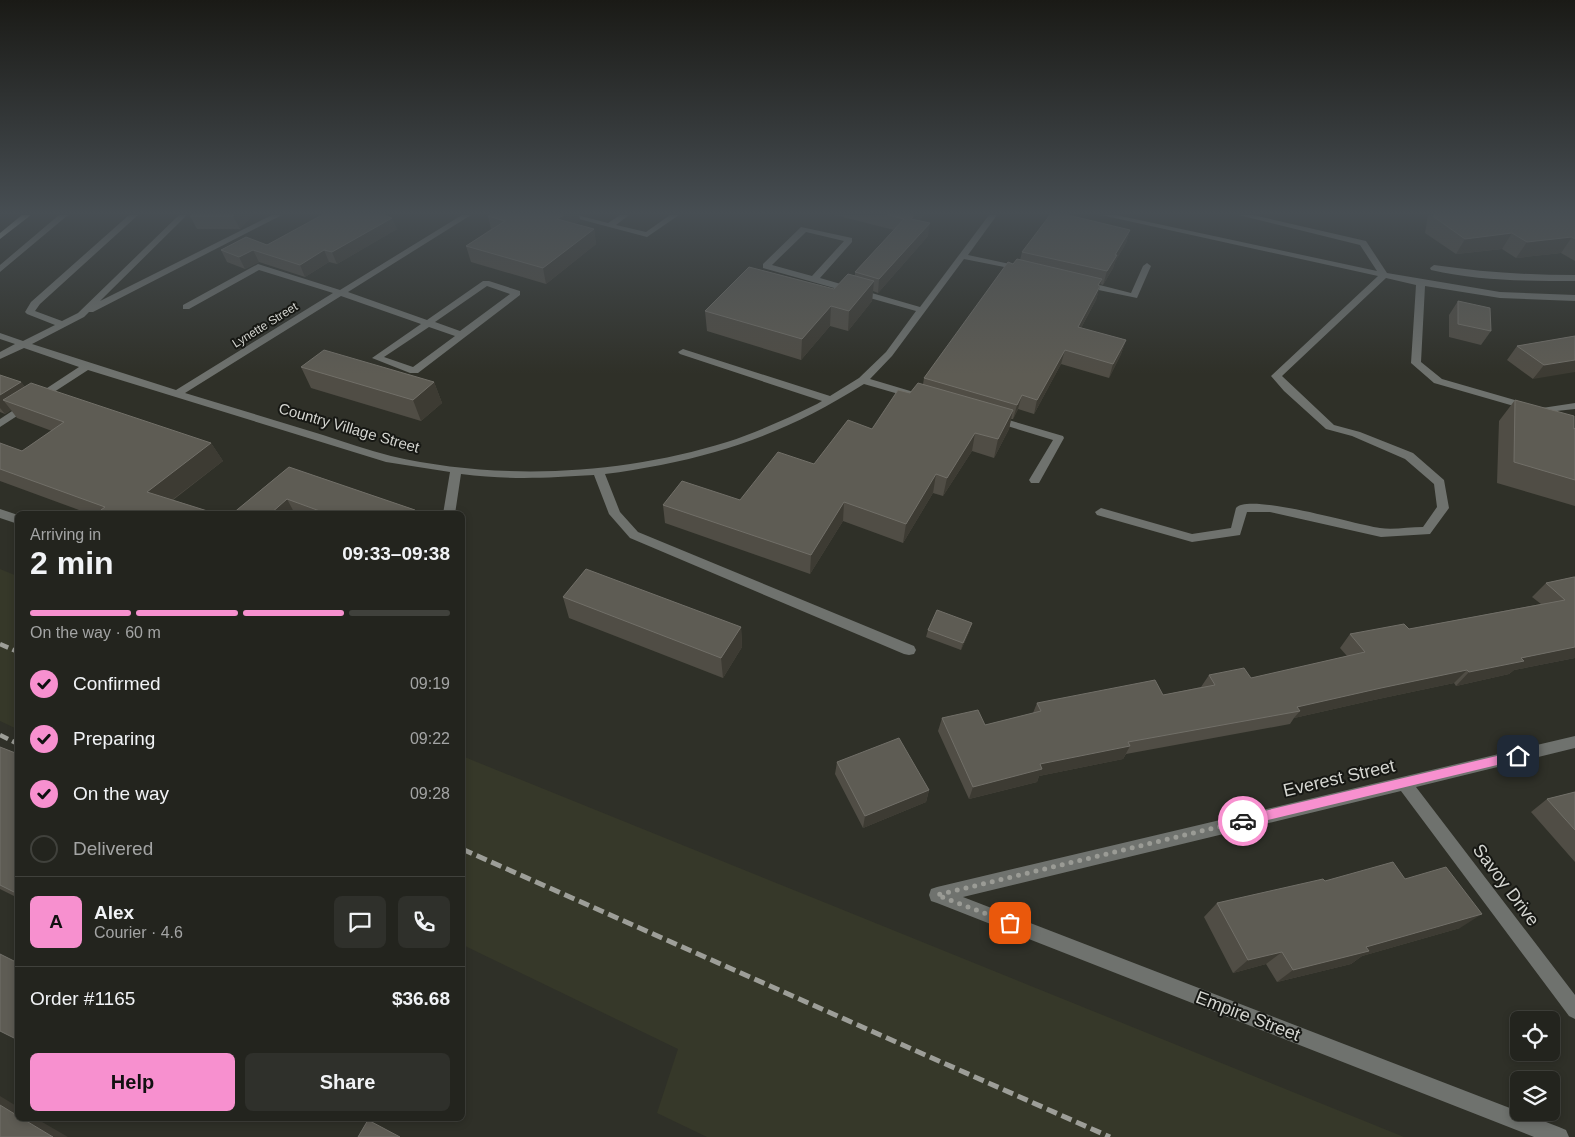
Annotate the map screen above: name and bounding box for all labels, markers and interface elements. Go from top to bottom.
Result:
street label: Lynette Street [230,299,301,351]
street label: Country Village Street [277,399,422,456]
text: Arriving in [30,526,101,543]
text: 09:33–09:38 [342,543,450,564]
text: 2 min [30,545,114,581]
text: On the way · 60 m [30,624,161,641]
icon: check [30,670,58,698]
text: Confirmed [73,673,161,694]
text: 09:19 [410,675,450,692]
icon: check [30,725,58,753]
text: Preparing [73,728,155,749]
text: 09:22 [410,730,450,747]
pin [1497,735,1539,777]
icon: home [1504,742,1532,770]
street label: Everest Street [1281,755,1397,801]
icon: check [30,780,58,808]
text: On the way [73,783,169,804]
text: 09:28 [410,785,450,802]
courier [1218,796,1268,846]
icon: car [1229,807,1257,835]
text: Delivered [73,838,153,859]
street label: Savoy Drive [1469,840,1543,930]
button: chat [334,896,386,948]
button: phone [398,896,450,948]
text: Alex [94,902,134,923]
pin [989,902,1031,944]
icon: bag [996,909,1024,937]
text: A [49,911,63,932]
text: Courier · 4.6 [94,924,183,941]
street label: Empire Street [1193,987,1303,1045]
text: Order #1165 [30,988,135,1009]
text: $36.68 [392,988,450,1009]
map controls [1510,1011,1560,1121]
button: locate [1510,1011,1560,1061]
button: Help [30,1053,235,1111]
button: Share [245,1053,450,1111]
button: layers [1510,1071,1560,1121]

